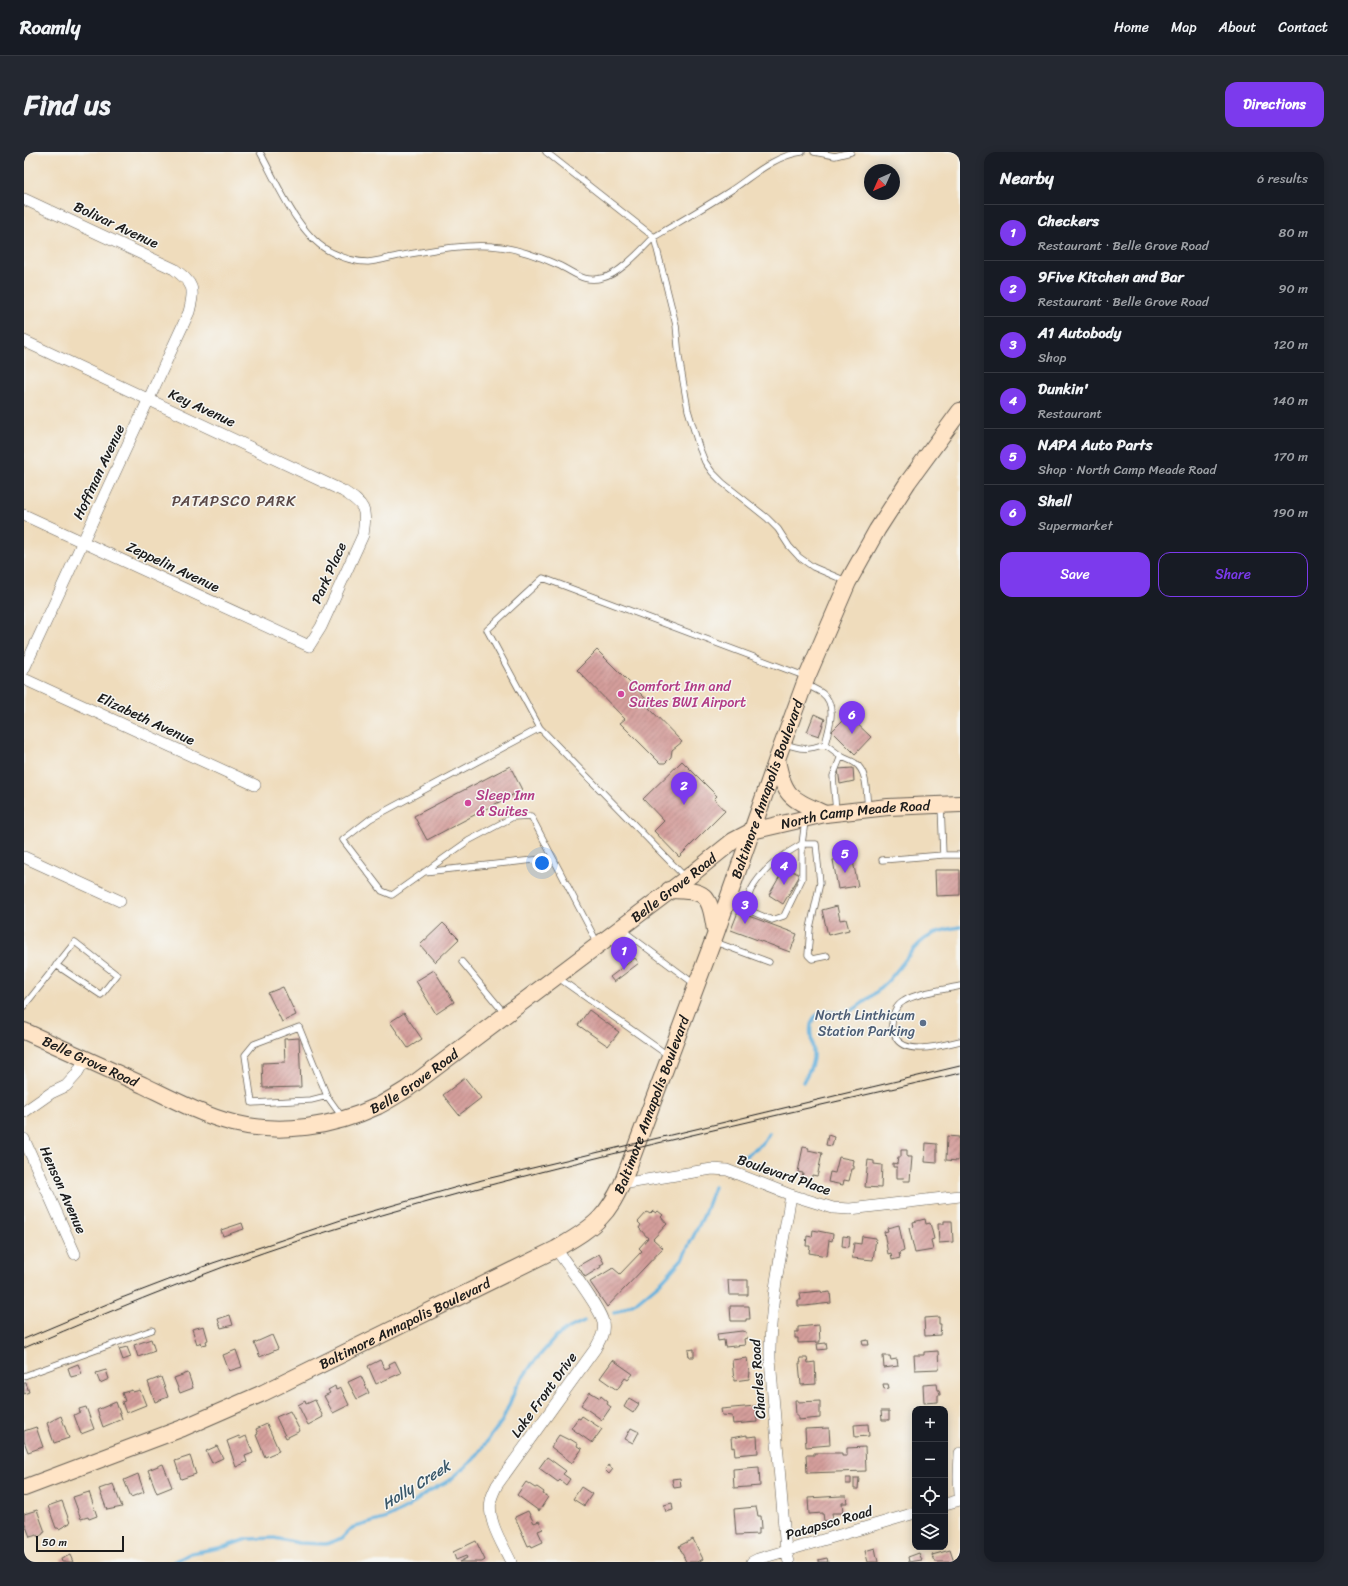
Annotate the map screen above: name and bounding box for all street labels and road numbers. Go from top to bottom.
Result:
street label: Bolivar Avenue [69,194,163,256]
street label: Key Avenue [164,381,240,435]
street label: Hoffman Avenue [66,420,132,524]
street label: Zeppelin Avenue [122,534,224,600]
street label: Park Place [304,538,354,608]
street label: Elizabeth Avenue [93,685,199,753]
street label: Baltimore Annapolis Boulevard [723,695,811,882]
street label: North Camp Meade Road [778,793,932,836]
street label: Belle Grove Road [625,845,724,929]
street label: Baltimore Annapolis Boulevard [606,1011,697,1198]
street label: Belle Grove Road [38,1028,144,1095]
street label: Belle Grove Road [366,1041,465,1121]
street label: Henson Avenue [32,1142,94,1238]
street label: Boulevard Place [734,1147,835,1203]
street label: Baltimore Annapolis Boulevard [314,1270,496,1376]
street label: Charles Road [743,1337,773,1420]
street label: Lake Front Drive [504,1347,584,1443]
street label: Patapsco Road [783,1498,877,1547]

